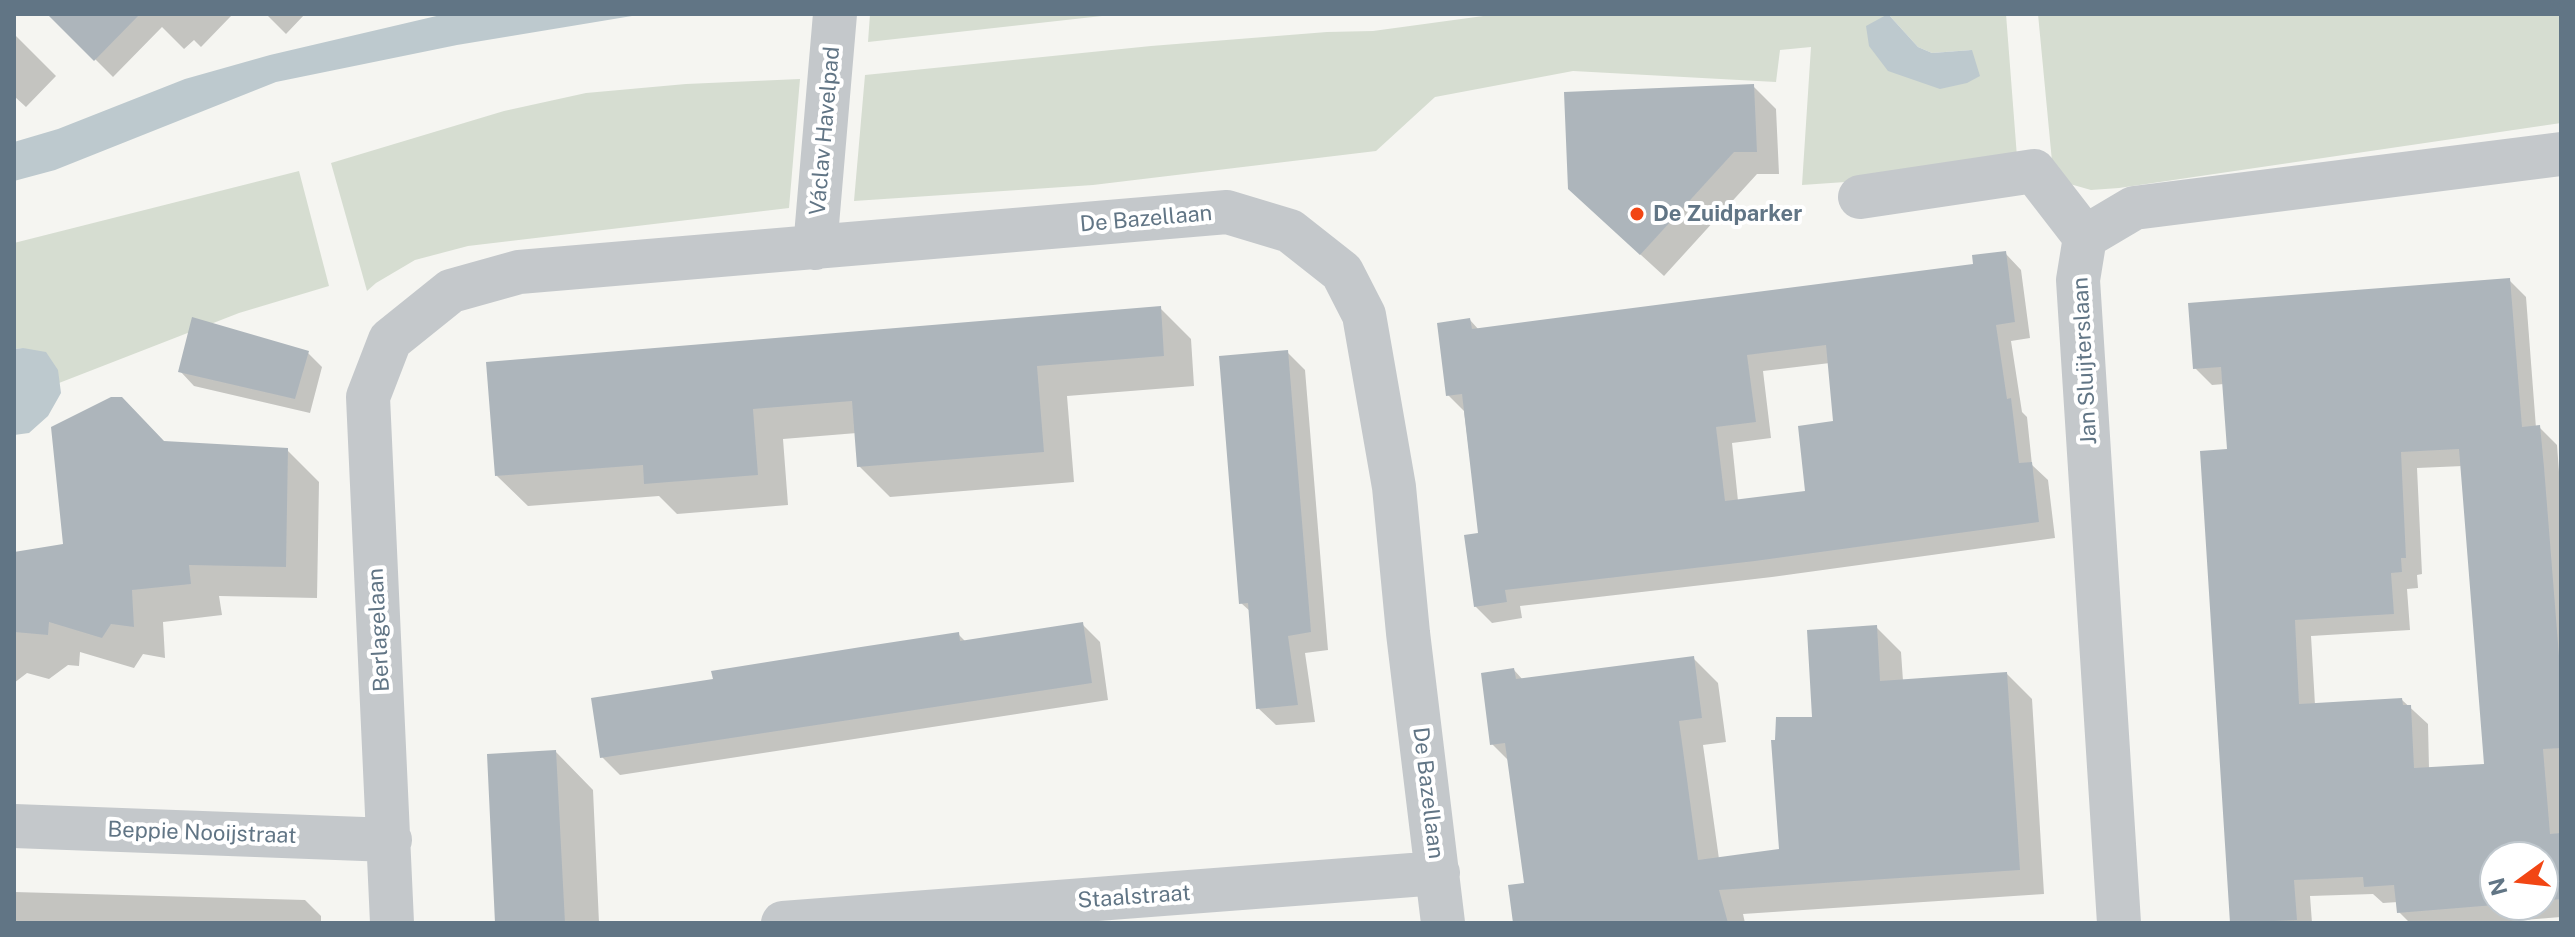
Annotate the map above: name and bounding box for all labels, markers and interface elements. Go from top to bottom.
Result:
street label: Václav Havelpad [804,46,846,216]
street label: De Bazellaan [1079,200,1213,238]
place label: De Zuidparker [1653,201,1802,227]
marker: De Zuidparker [1628,205,1646,223]
street label: Jan Sluijterslaan [2067,276,2103,446]
street label: Berlagelaan [363,567,395,693]
street label: De Bazellaan [1407,725,1449,861]
street label: Beppie Nooijstraat [107,817,297,849]
north arrow [2479,841,2559,921]
text: N [2483,875,2513,898]
street label: Staalstraat [1076,880,1192,914]

